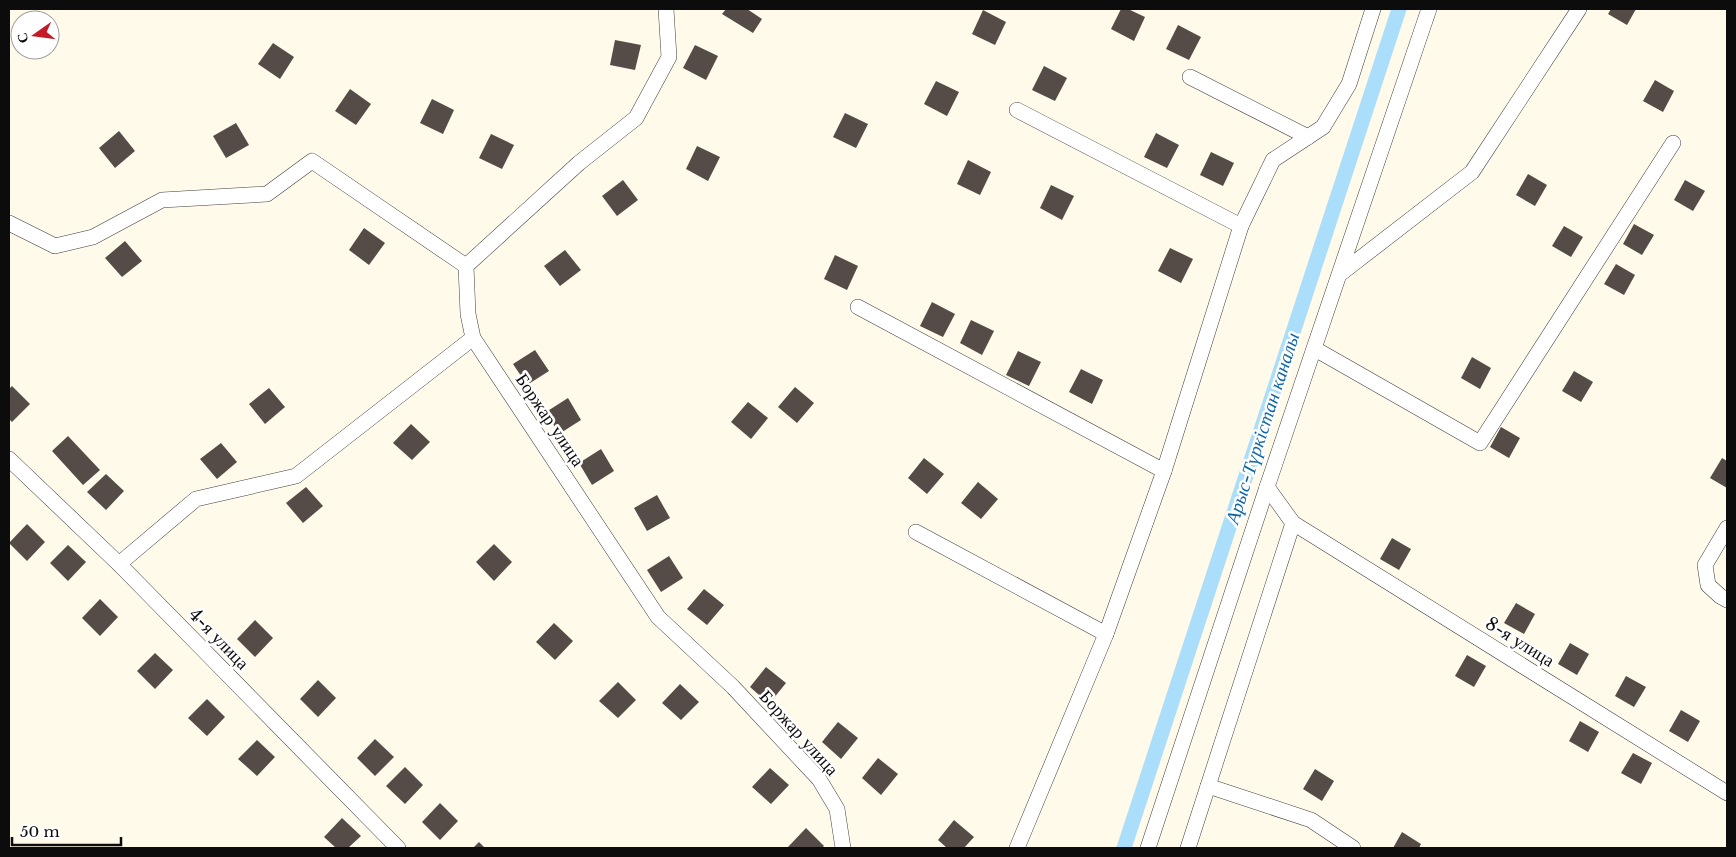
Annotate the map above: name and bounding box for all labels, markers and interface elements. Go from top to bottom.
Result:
north arrow [10,10,60,60]
text: С [12,31,32,45]
water label: Арыс-Түркістан каналы [1220,330,1304,528]
street label: Боржар улица [511,369,589,471]
street label: 4-я улица [184,604,254,674]
street label: 8-я улица [1481,612,1559,672]
street label: Боржар улица [755,686,843,780]
scale bar [12,814,121,846]
text: 50 m [20,822,60,841]

